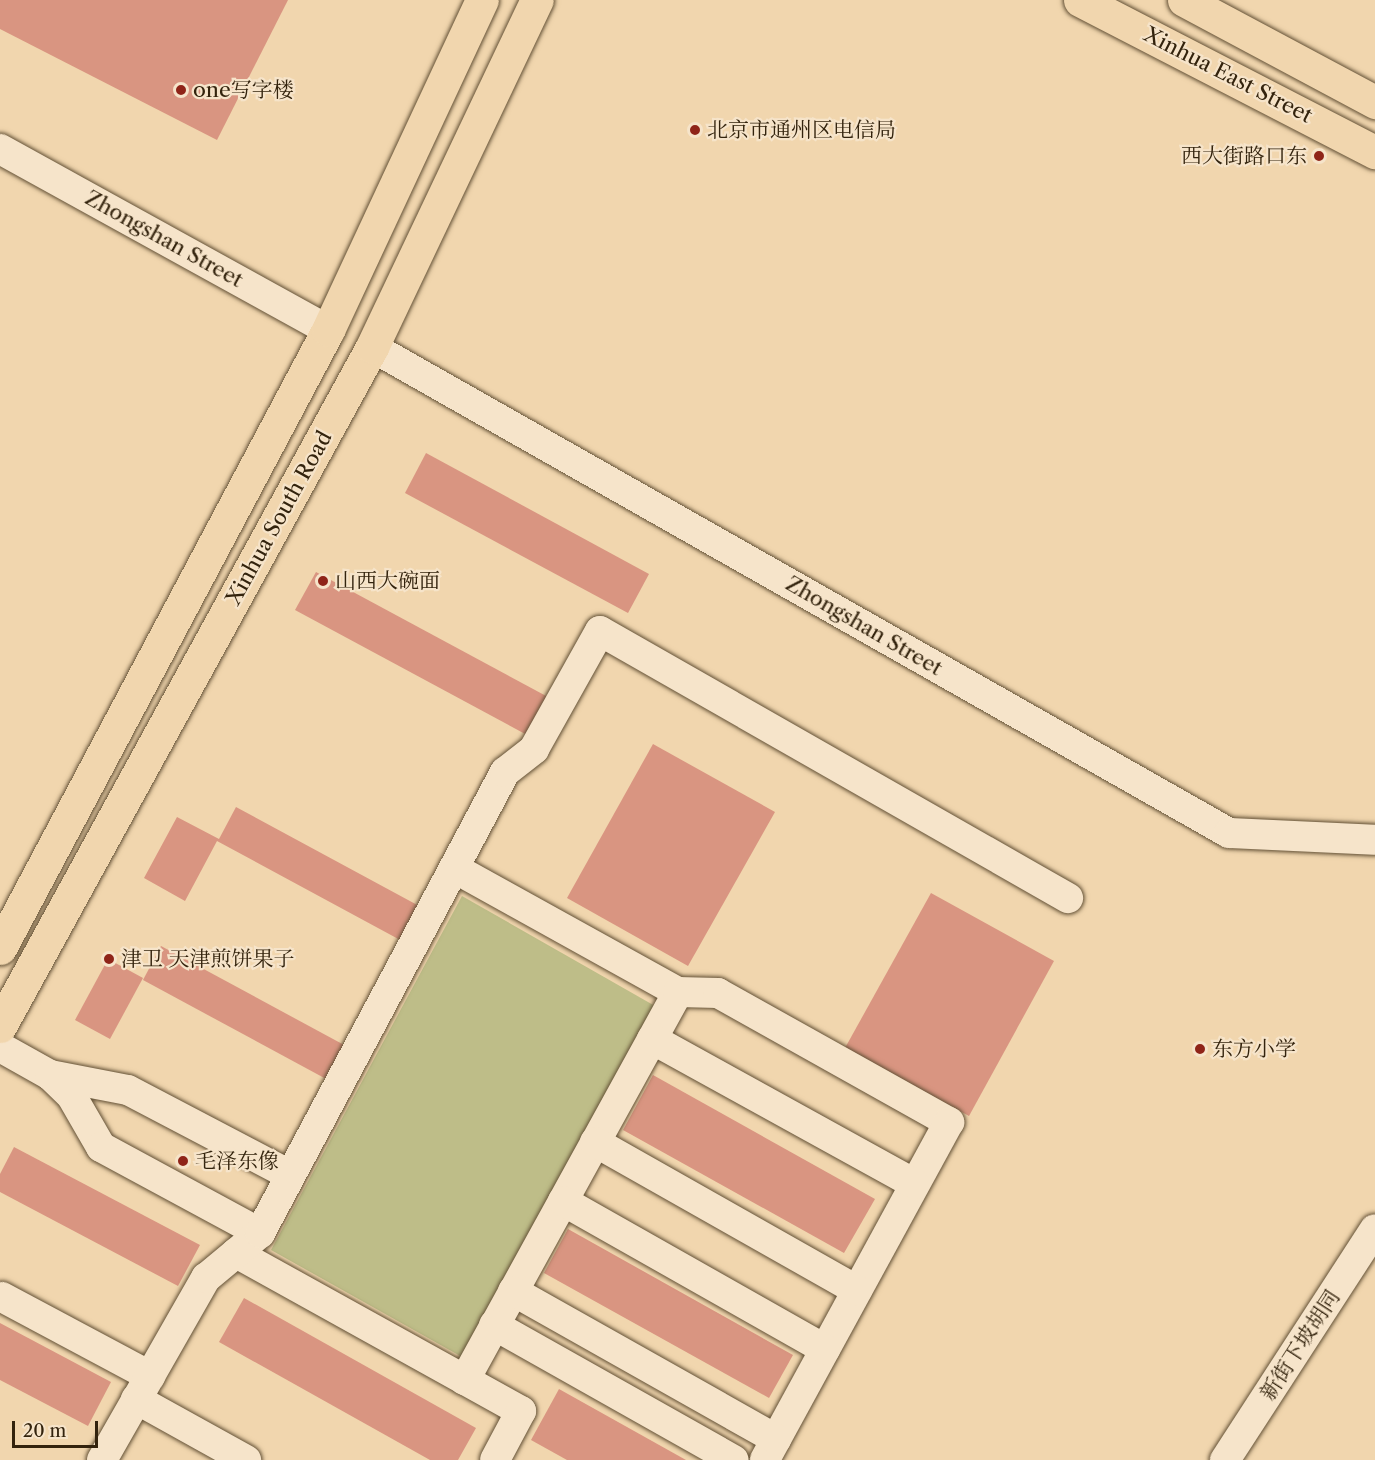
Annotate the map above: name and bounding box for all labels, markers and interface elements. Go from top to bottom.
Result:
street label: Xinhua East Street [1139,22,1317,128]
place label: one写字楼 [193,77,294,103]
marker: one写字楼 [174,83,188,97]
place label: 北京市通州区电信局 [707,117,896,143]
marker: 北京市通州区电信局 [688,123,702,137]
place label: 西大街路口东 [1181,143,1307,169]
marker: 西大街路口东 [1312,149,1326,163]
street label: Zhongshan Street [81,185,247,293]
street label: Xinhua South Road [221,426,337,610]
place label: 山西大碗面 [335,568,440,594]
street label: Zhongshan Street [781,571,947,681]
marker: 山西大碗面 [316,574,330,588]
place label: 津卫 天津煎饼果子 [121,946,295,972]
marker: 津卫 天津煎饼果子 [102,952,116,966]
place label: 东方小学 [1212,1036,1296,1062]
marker: 东方小学 [1193,1042,1207,1056]
place label: 毛泽东像 [195,1148,279,1174]
marker: 毛泽东像 [176,1154,190,1168]
street label: 新街下坡胡同 [1255,1285,1345,1405]
scale bar [15,1409,100,1447]
text: 20 m [23,1420,66,1442]

